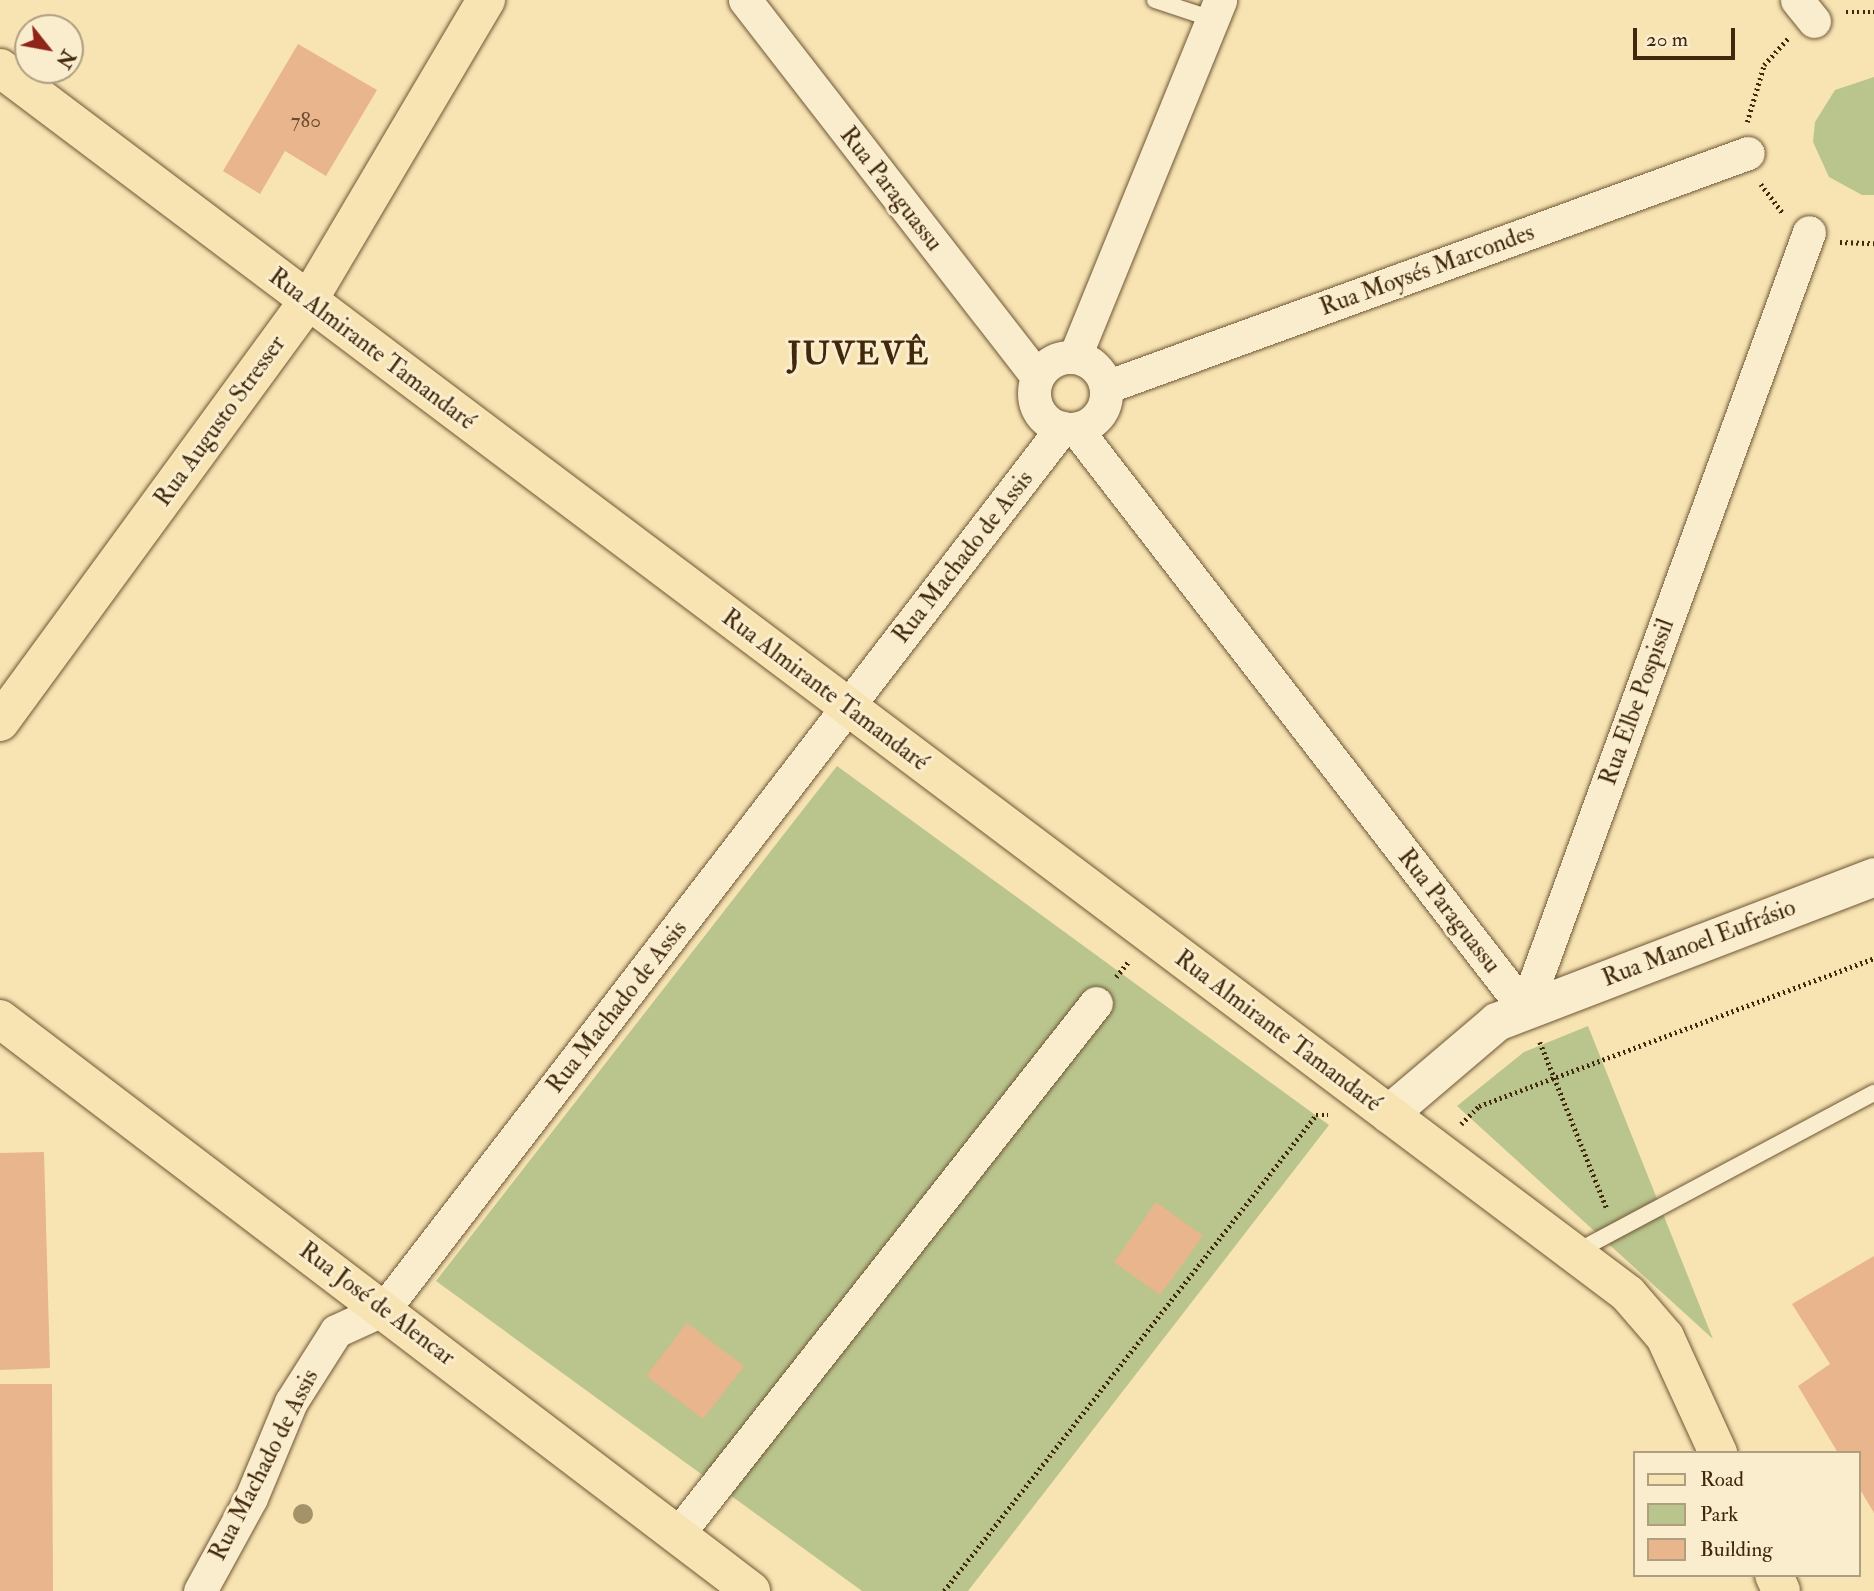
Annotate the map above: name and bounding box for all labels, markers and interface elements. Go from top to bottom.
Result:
north arrow [14,14,84,84]
scale bar [1636,14,1738,58]
text: 20 m [1646,26,1688,53]
text: N [51,45,80,72]
house number: 780 [291,108,321,134]
street label: Rua Paraguassu [834,121,948,257]
street label: Rua Moysés Marcondes [1316,218,1538,322]
street label: Rua Almirante Tamandaré [263,262,481,436]
street label: Rua Augusto Stresser [148,330,292,512]
district label: JUVEVÊ [788,335,930,373]
street label: Rua Machado de Assis [887,465,1039,649]
street label: Rua Almirante Tamandaré [716,603,934,777]
street label: Rua Elbe Pospissil [1594,615,1680,789]
street label: Rua Paraguassu [1392,843,1506,979]
street label: Rua Manoel Eufrásio [1598,893,1800,993]
street label: Rua Machado de Assis [541,915,693,1099]
street label: Rua Almirante Tamandaré [1169,944,1387,1118]
street label: Rua José de Alencar [293,1236,461,1372]
street label: Rua Machado de Assis [203,1364,325,1566]
legend [1632,1451,1860,1577]
text: Road [1700,1466,1744,1493]
text: Park [1700,1501,1738,1528]
text: Building [1700,1536,1773,1563]

